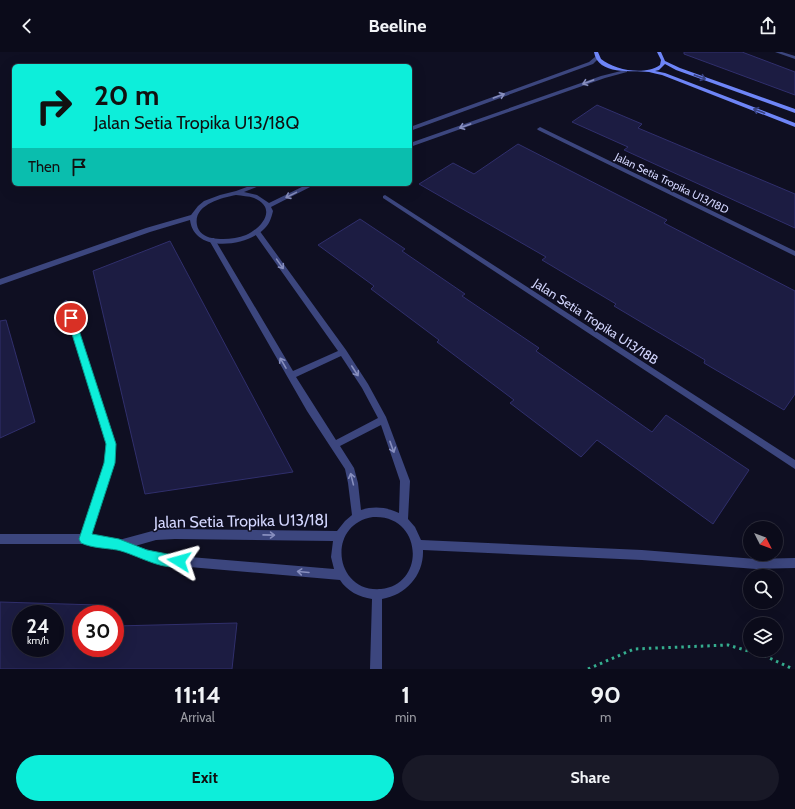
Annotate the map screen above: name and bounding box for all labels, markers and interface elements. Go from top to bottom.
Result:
icon: back [16,15,38,37]
text: Beeline [368,15,427,37]
icon: share [757,15,779,37]
one-way arrow [693,73,705,81]
text: 20 m [94,78,159,112]
one-way arrow [582,79,594,87]
icon: right [28,80,80,132]
one-way arrow [493,92,505,100]
one-way arrow [753,106,765,114]
text: Jalan Setia Tropika U13/18Q [94,112,299,134]
one-way arrow [459,122,471,130]
street label: Jalan Setia Tropika U13/18D [612,149,731,217]
icon: arrive [68,156,90,178]
text: Then [28,158,60,176]
one-way arrow [285,192,297,199]
one-way arrow [276,258,284,269]
street label: Jalan Setia Tropika U13/18B [530,274,662,368]
pin [54,301,88,335]
icon: arrive [60,307,82,329]
one-way arrow [278,357,286,369]
one-way arrow [350,365,359,376]
one-way arrow [389,440,397,452]
one-way arrow [348,472,355,485]
street label: Jalan Setia Tropika U13/18J [153,510,328,532]
north arrow [743,521,783,561]
map controls [743,521,783,657]
one-way arrow [262,531,275,539]
position arrow [158,540,200,582]
one-way arrow [297,568,310,576]
button: search [743,569,783,609]
speed limit sign: 30 [72,605,124,657]
text: 24 [27,614,50,638]
button: layers [743,617,783,657]
text: km/h [27,634,49,647]
text: 11:14 [174,680,221,709]
text: 1 [401,680,410,709]
text: 90 [590,680,621,709]
text: Arrival [180,709,215,725]
text: min [395,709,416,725]
text: m [600,709,611,725]
button: Exit [16,755,394,801]
button: Share [402,755,779,801]

